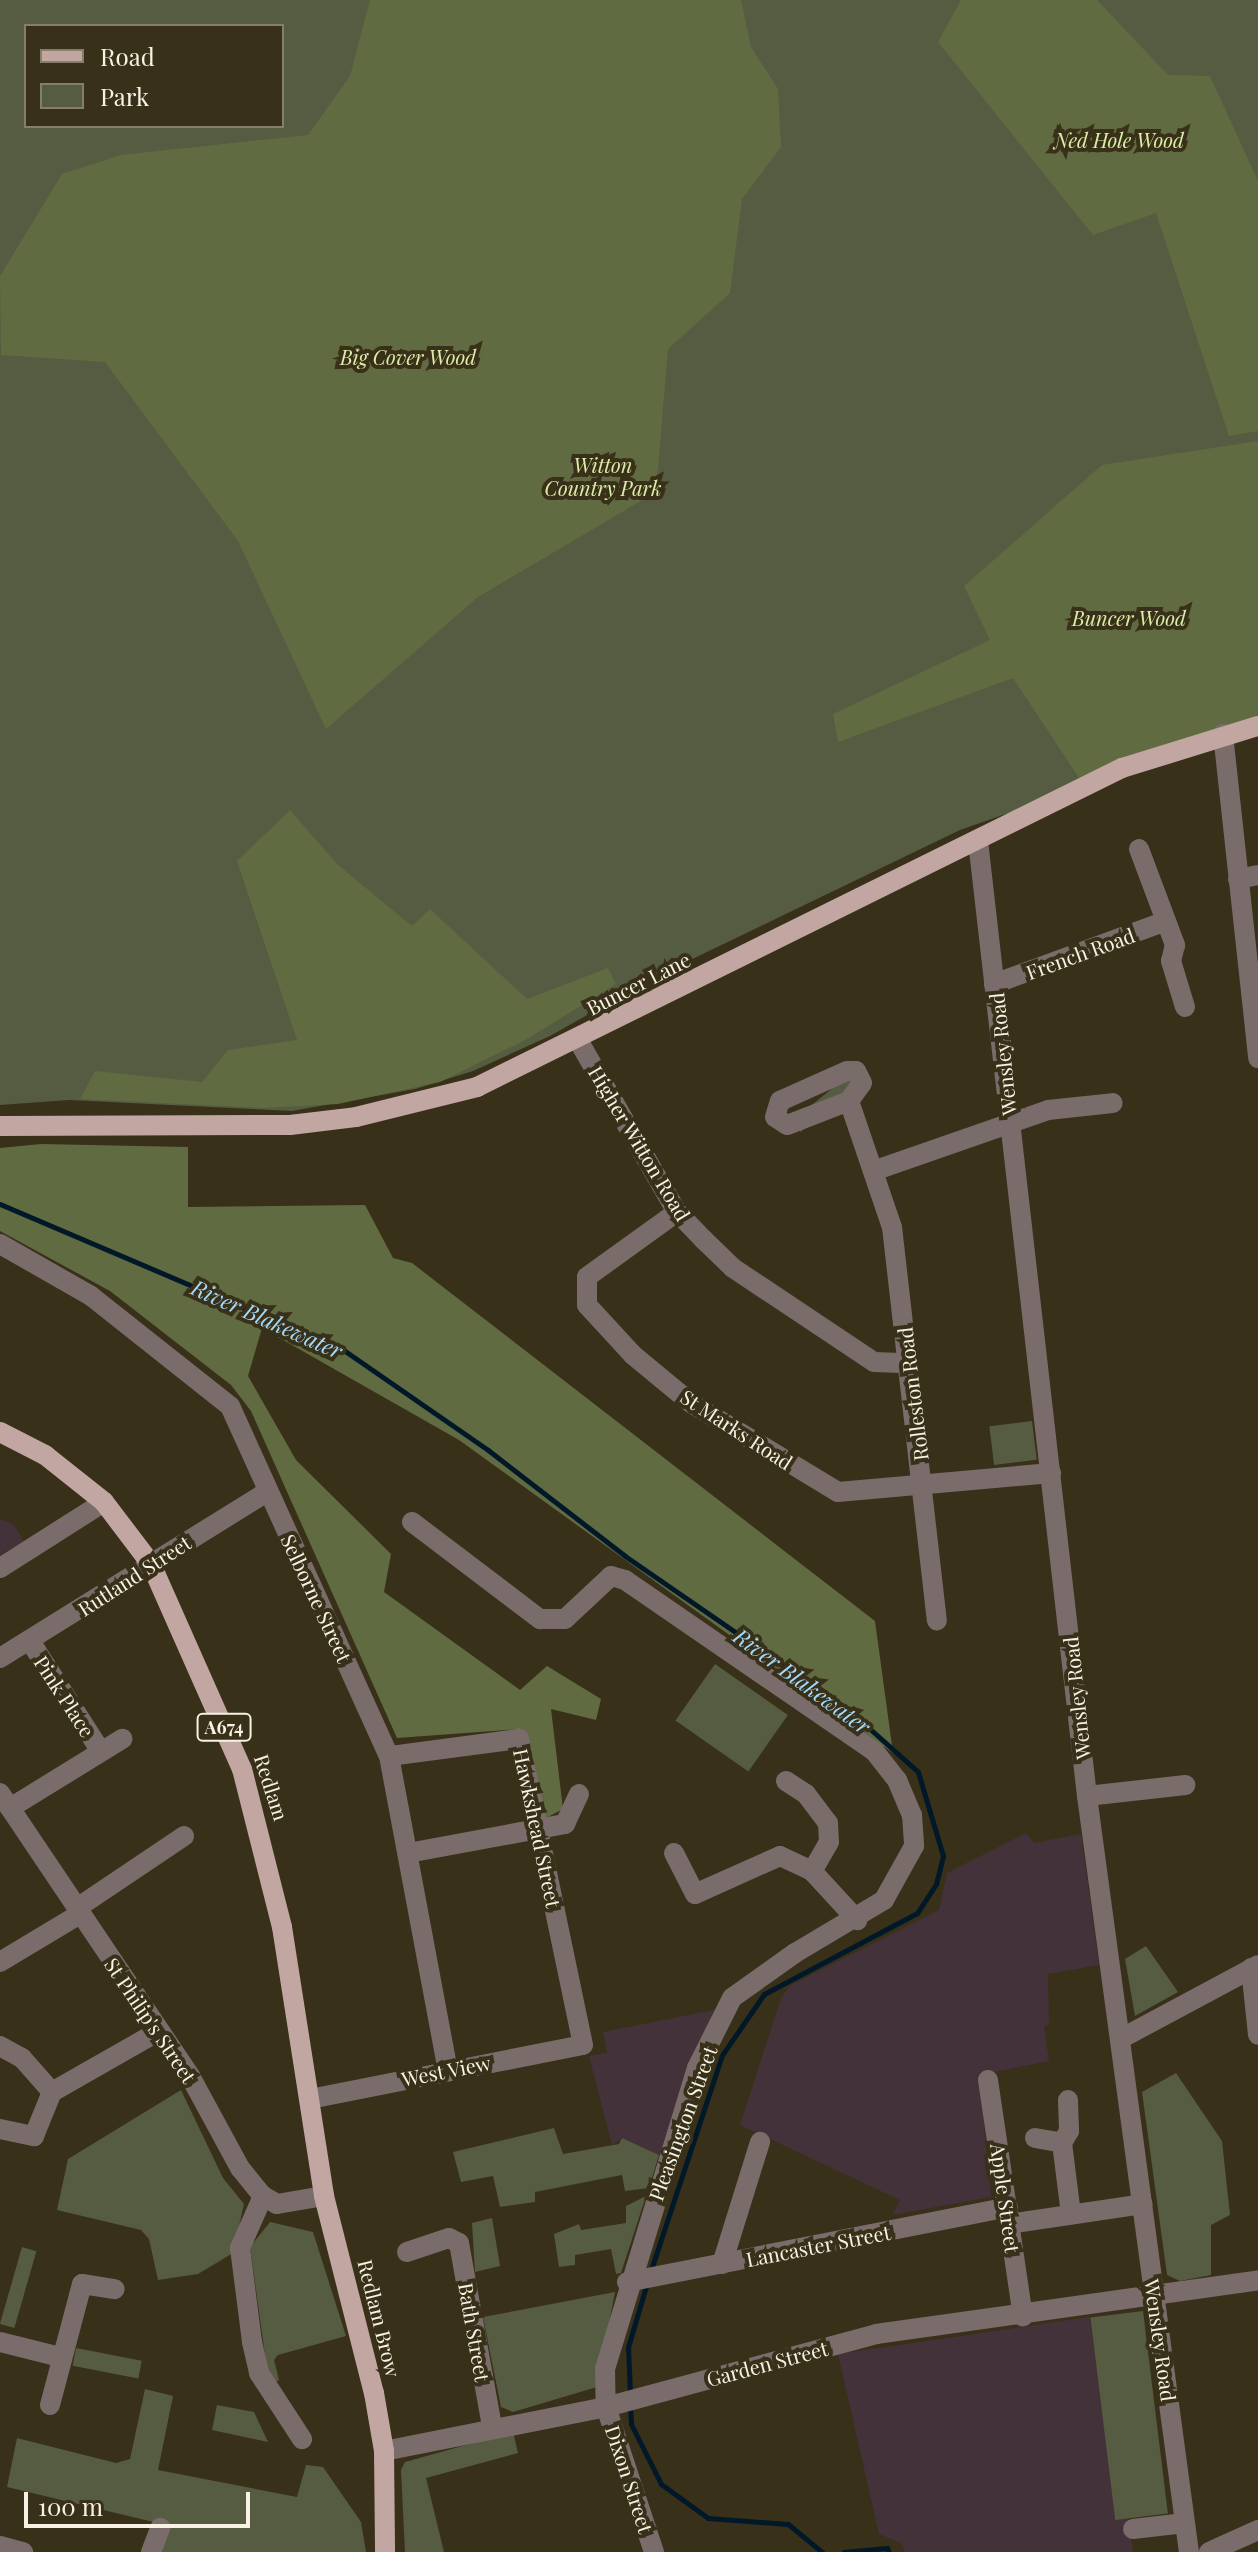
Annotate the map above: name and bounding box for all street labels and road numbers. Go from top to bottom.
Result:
street label: French Road [1022,922,1138,984]
street label: Buncer Lane [582,947,694,1019]
street label: Wensley Road [984,991,1020,1117]
street label: Higher Witton Road [584,1061,696,1225]
street label: Rolleston Road [892,1326,932,1462]
street label: St Marks Road [676,1384,798,1474]
street label: Rutland Street [73,1530,195,1620]
street label: Selborne Street [277,1530,357,1666]
street label: Wensley Road [1058,1635,1094,1761]
street label: Pink Place [30,1651,100,1741]
road number: A674 [196,1713,252,1741]
street label: Hawkshead Street [509,1746,567,1910]
street label: Redlam [250,1751,294,1823]
street label: St Philip's Street [100,1953,202,2087]
street label: Pleasington Street [643,2042,721,2204]
street label: West View [399,2050,493,2090]
street label: Apple Street [986,2142,1026,2254]
street label: Lancaster Street [744,2219,892,2271]
street label: Redlam Brow [354,2257,406,2379]
street label: Wensley Road [1141,2277,1181,2403]
street label: Bath Street [455,2281,495,2383]
street label: Garden Street [704,2335,830,2391]
street label: Dixon Street [601,2422,659,2536]

